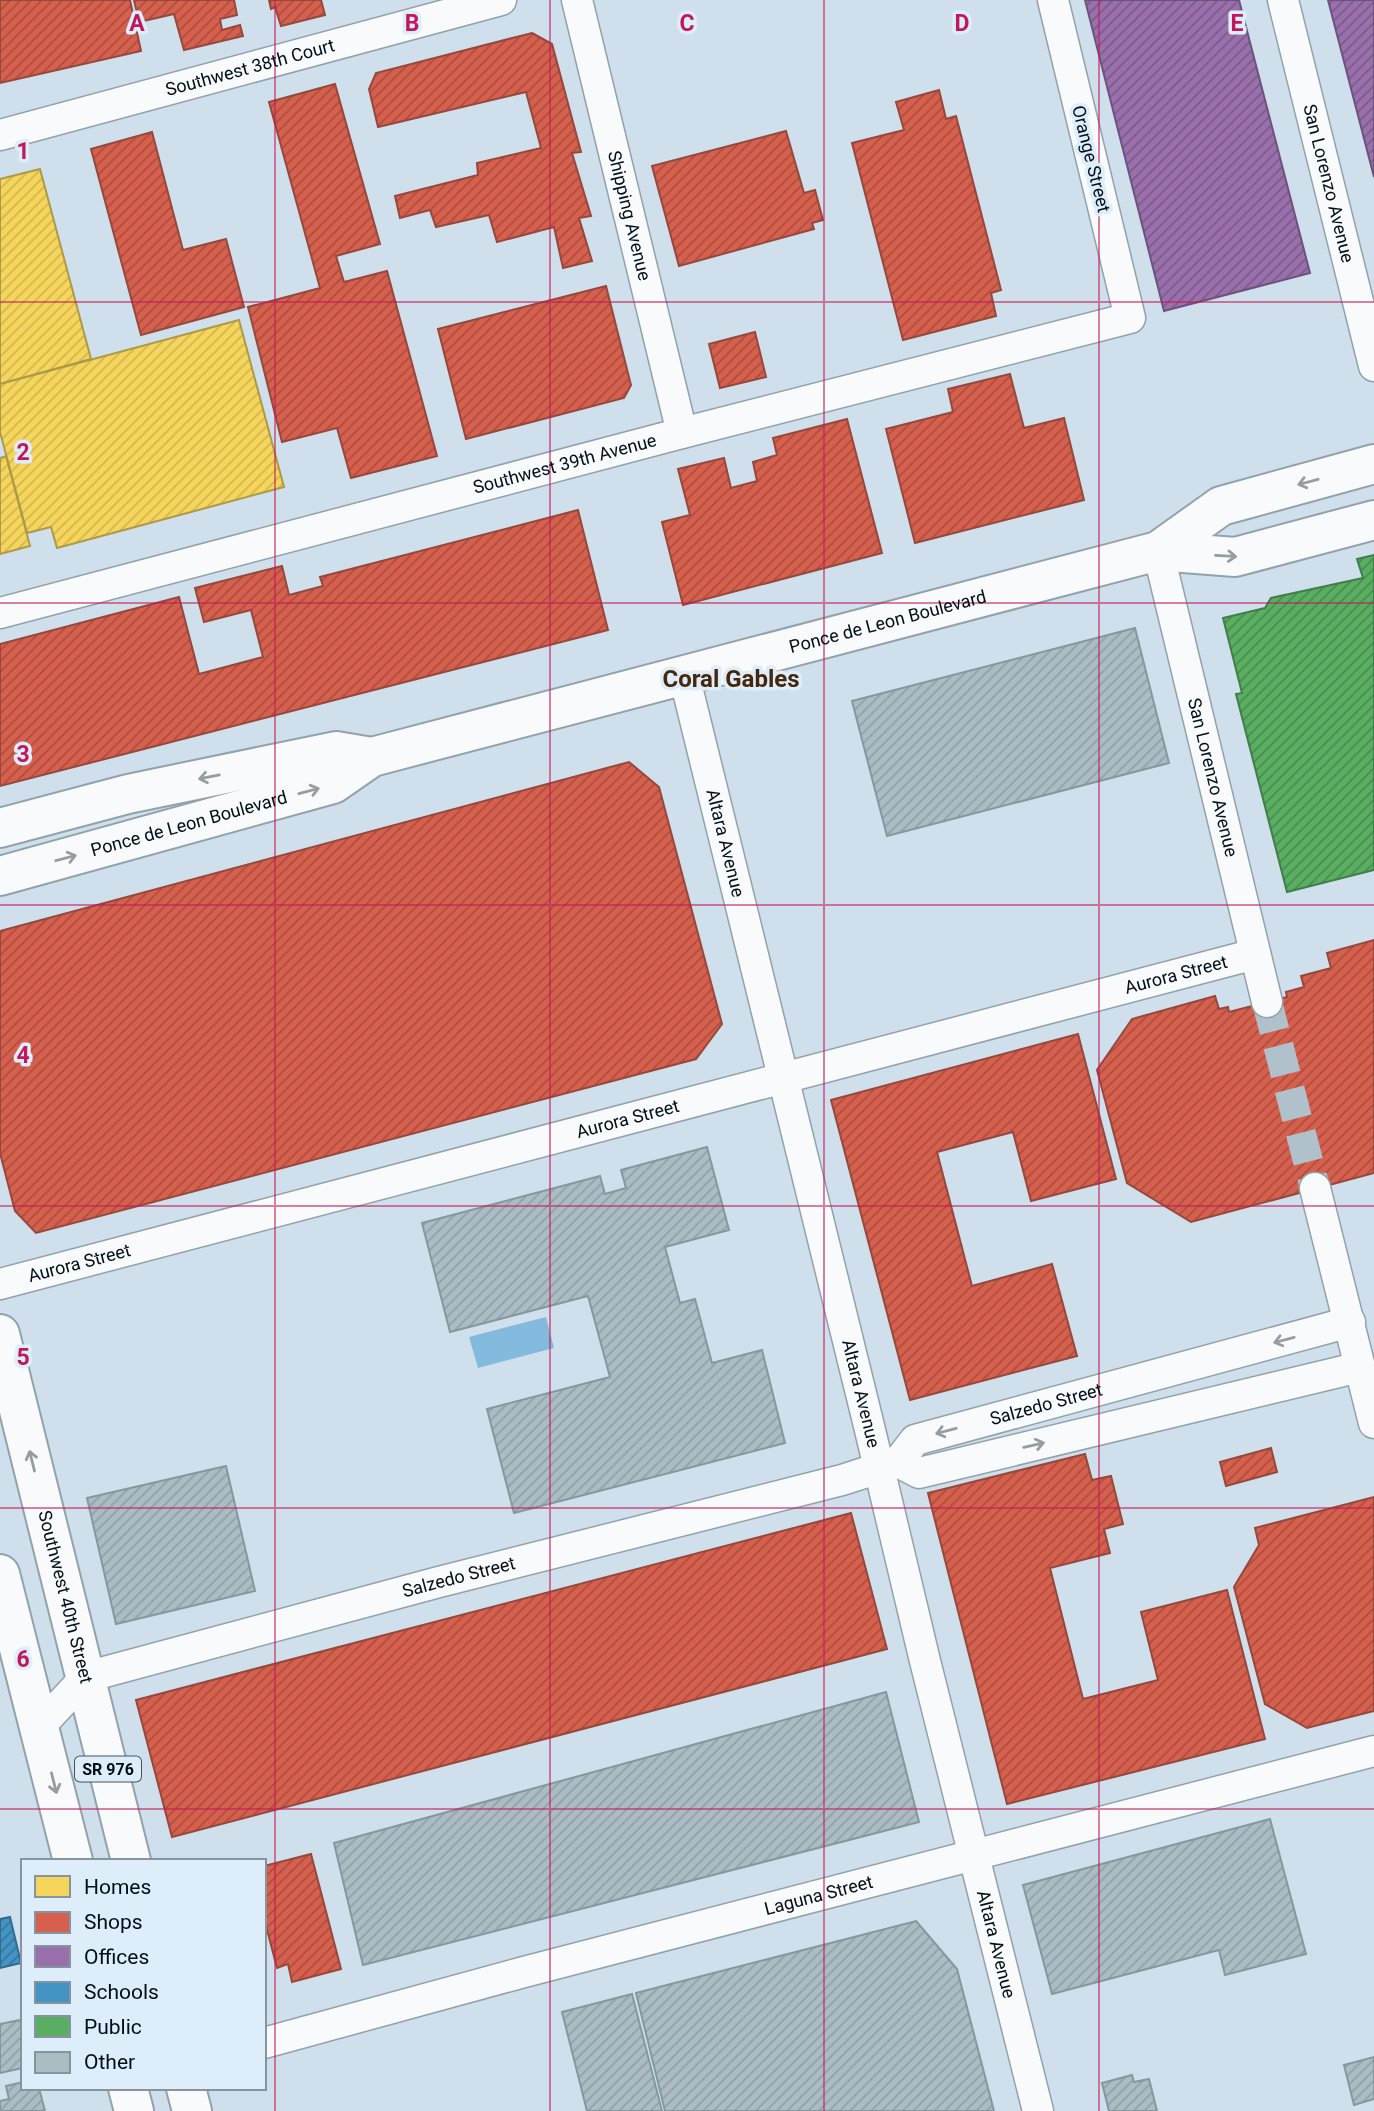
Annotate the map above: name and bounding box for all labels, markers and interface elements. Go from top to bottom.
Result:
text: A [129,10,145,37]
text: B [405,10,419,37]
text: C [679,10,695,37]
text: D [955,10,969,37]
text: E [1231,10,1244,37]
street label: Southwest 38th Court [163,34,337,100]
street label: San Lorenzo Avenue [1299,102,1359,265]
street label: Orange Street [1068,103,1115,215]
text: 1 [16,138,30,165]
street label: Shipping Avenue [604,149,656,283]
street label: Southwest 39th Avenue [471,429,659,498]
text: 2 [16,439,30,466]
one-way arrow [1297,476,1320,489]
one-way arrow [1214,550,1237,563]
street label: Ponce de Leon Boulevard [787,586,988,657]
district label: Coral Gables [662,665,800,693]
street label: San Lorenzo Avenue [1184,696,1243,859]
text: 3 [16,741,30,768]
one-way arrow [198,770,221,784]
one-way arrow [297,784,320,797]
street label: Ponce de Leon Boulevard [88,786,289,860]
street label: Altara Avenue [702,787,749,899]
one-way arrow [55,850,77,863]
street label: Aurora Street [1122,951,1230,998]
text: 4 [16,1042,30,1069]
street label: Aurora Street [574,1095,681,1142]
street label: Aurora Street [26,1239,133,1286]
one-way arrow [1274,1334,1296,1347]
street label: Altara Avenue [838,1337,885,1450]
text: 5 [16,1344,30,1371]
street label: Salzedo Street [987,1379,1105,1429]
one-way arrow [936,1425,958,1438]
one-way arrow [1022,1438,1045,1451]
one-way arrow [25,1451,38,1473]
street label: Southwest 40th Street [34,1508,97,1686]
street label: Salzedo Street [400,1552,517,1601]
text: 6 [16,1646,30,1673]
road number: SR 976 [75,1756,141,1782]
one-way arrow [48,1771,61,1794]
legend [21,1859,266,2090]
street label: Laguna Street [762,1871,875,1919]
text: Homes [84,1875,151,1899]
street label: Altara Avenue [973,1888,1020,2000]
text: Shops [84,1910,143,1934]
text: Offices [84,1945,149,1969]
text: Schools [84,1980,159,2004]
text: Public [84,2015,142,2039]
text: Other [84,2050,135,2074]

